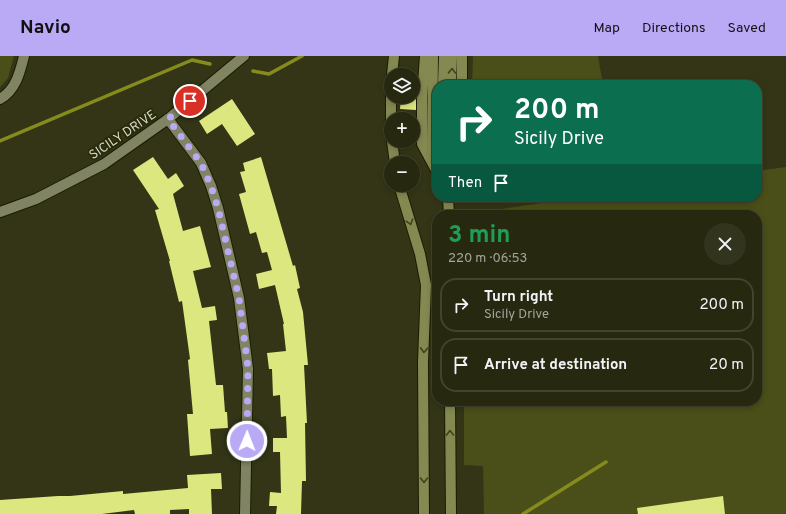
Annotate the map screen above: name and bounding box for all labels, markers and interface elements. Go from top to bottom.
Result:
text: Navio [20,16,71,40]
text: Map [594,20,620,37]
text: Directions [642,20,706,37]
text: Saved [728,20,766,37]
one-way arrow [448,67,456,73]
map controls [384,68,420,192]
button: layers [384,68,420,104]
pin [173,84,207,118]
icon: arrive [179,90,201,112]
text: 200 m [514,93,600,129]
icon: right [448,96,500,148]
street label: SICILY DRIVE [87,107,160,164]
button: + [384,112,420,148]
text: Sicily Drive [514,128,604,151]
button: − [384,156,420,192]
icon: arrive [490,172,512,194]
text: Then [448,174,482,193]
one-way arrow [406,219,414,226]
text: 3 min [448,221,510,251]
button: close [704,223,746,265]
text: 220 m · 06:53 [448,251,527,267]
text: Turn right [484,288,553,307]
icon: right [450,294,472,316]
text: 200 m [699,296,744,315]
text: Sicily Drive [484,307,549,323]
one-way arrow [419,347,428,353]
icon: arrive [450,354,472,376]
text: Arrive at destination [484,356,627,375]
text: 20 m [709,356,744,375]
position arrow [226,420,268,462]
one-way arrow [446,430,454,436]
one-way arrow [420,477,428,483]

